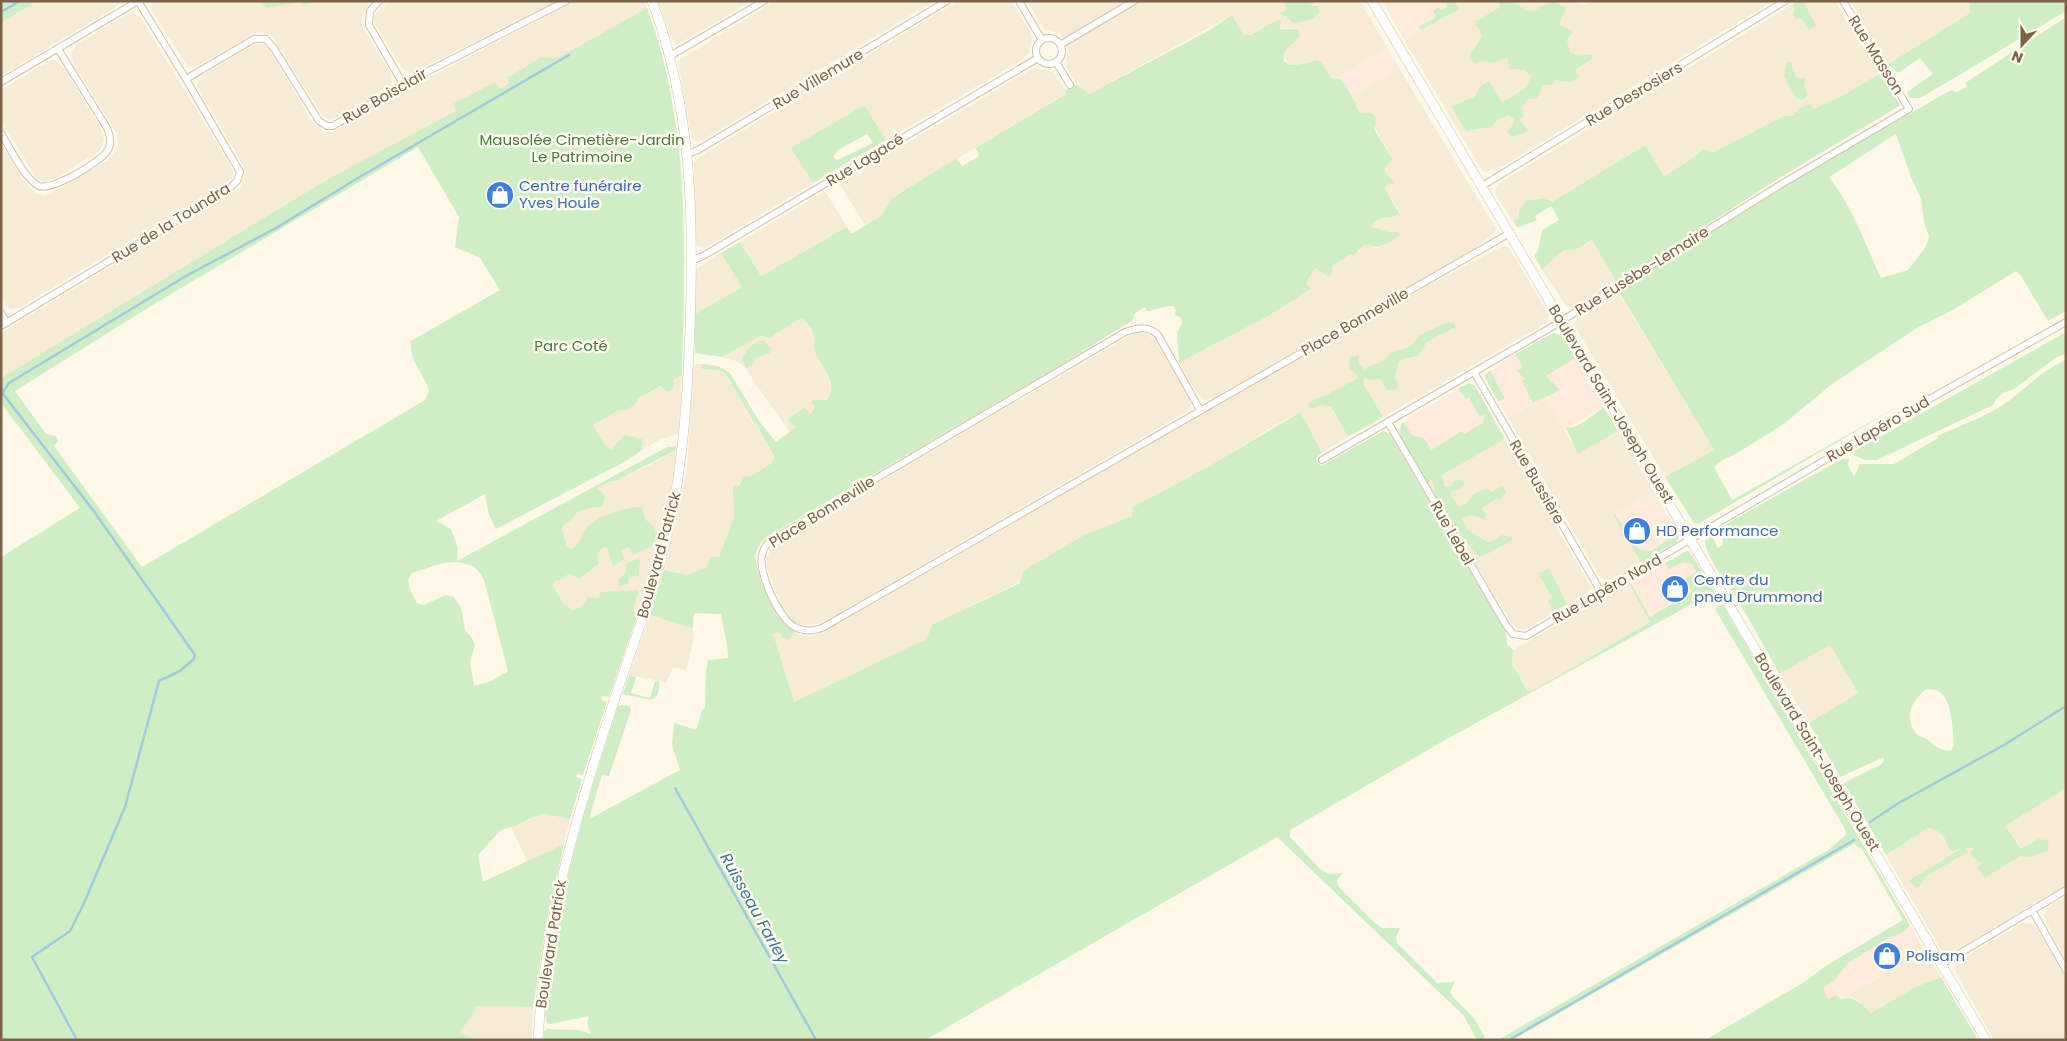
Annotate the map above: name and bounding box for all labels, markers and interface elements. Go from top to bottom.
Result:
street label: Rue Masson [1844,11,1909,98]
north arrow [1997,20,2047,70]
street label: Rue Villemure [768,43,867,114]
text: N [2009,46,2026,68]
street label: Rue Desrosiers [1582,56,1686,131]
street label: Rue Boisclair [339,63,431,128]
street label: Rue Lagacé [822,128,908,191]
park label: Mausolée Cimetière-Jardin Le Patrimoine [479,129,685,167]
place label: Centre funéraire Yves Houle [519,175,642,213]
street label: Rue de la Toundra [107,178,234,268]
shop icon: Centre funéraire Yves Houle [485,180,515,210]
street label: Rue Eusèbe-Lemaire [1571,221,1713,320]
street label: Place Bonneville [1297,282,1412,361]
street label: Boulevard Saint-Joseph Ouest [1544,301,1679,507]
park label: Parc Coté [534,335,608,356]
street label: Rue Lapéro Sud [1822,391,1933,467]
street label: Rue Bussière [1505,436,1570,528]
street label: Place Bonneville [765,471,879,553]
street label: Boulevard Patrick [632,489,686,620]
street label: Rue Lebel [1426,497,1479,569]
shop icon: HD Performance [1622,516,1652,546]
place label: HD Performance [1656,520,1778,541]
street label: Rue Lapéro Nord [1548,549,1665,628]
place label: Centre du pneu Drummond [1694,569,1823,607]
shop icon: Centre du pneu Drummond [1660,574,1690,604]
street label: Boulevard Saint-Joseph Ouest [1750,649,1885,855]
water label: Ruisseau Farley [714,848,795,969]
street label: Boulevard Patrick [530,878,571,1010]
shop icon: Polisam [1872,941,1902,971]
place label: Polisam [1906,945,1965,966]

